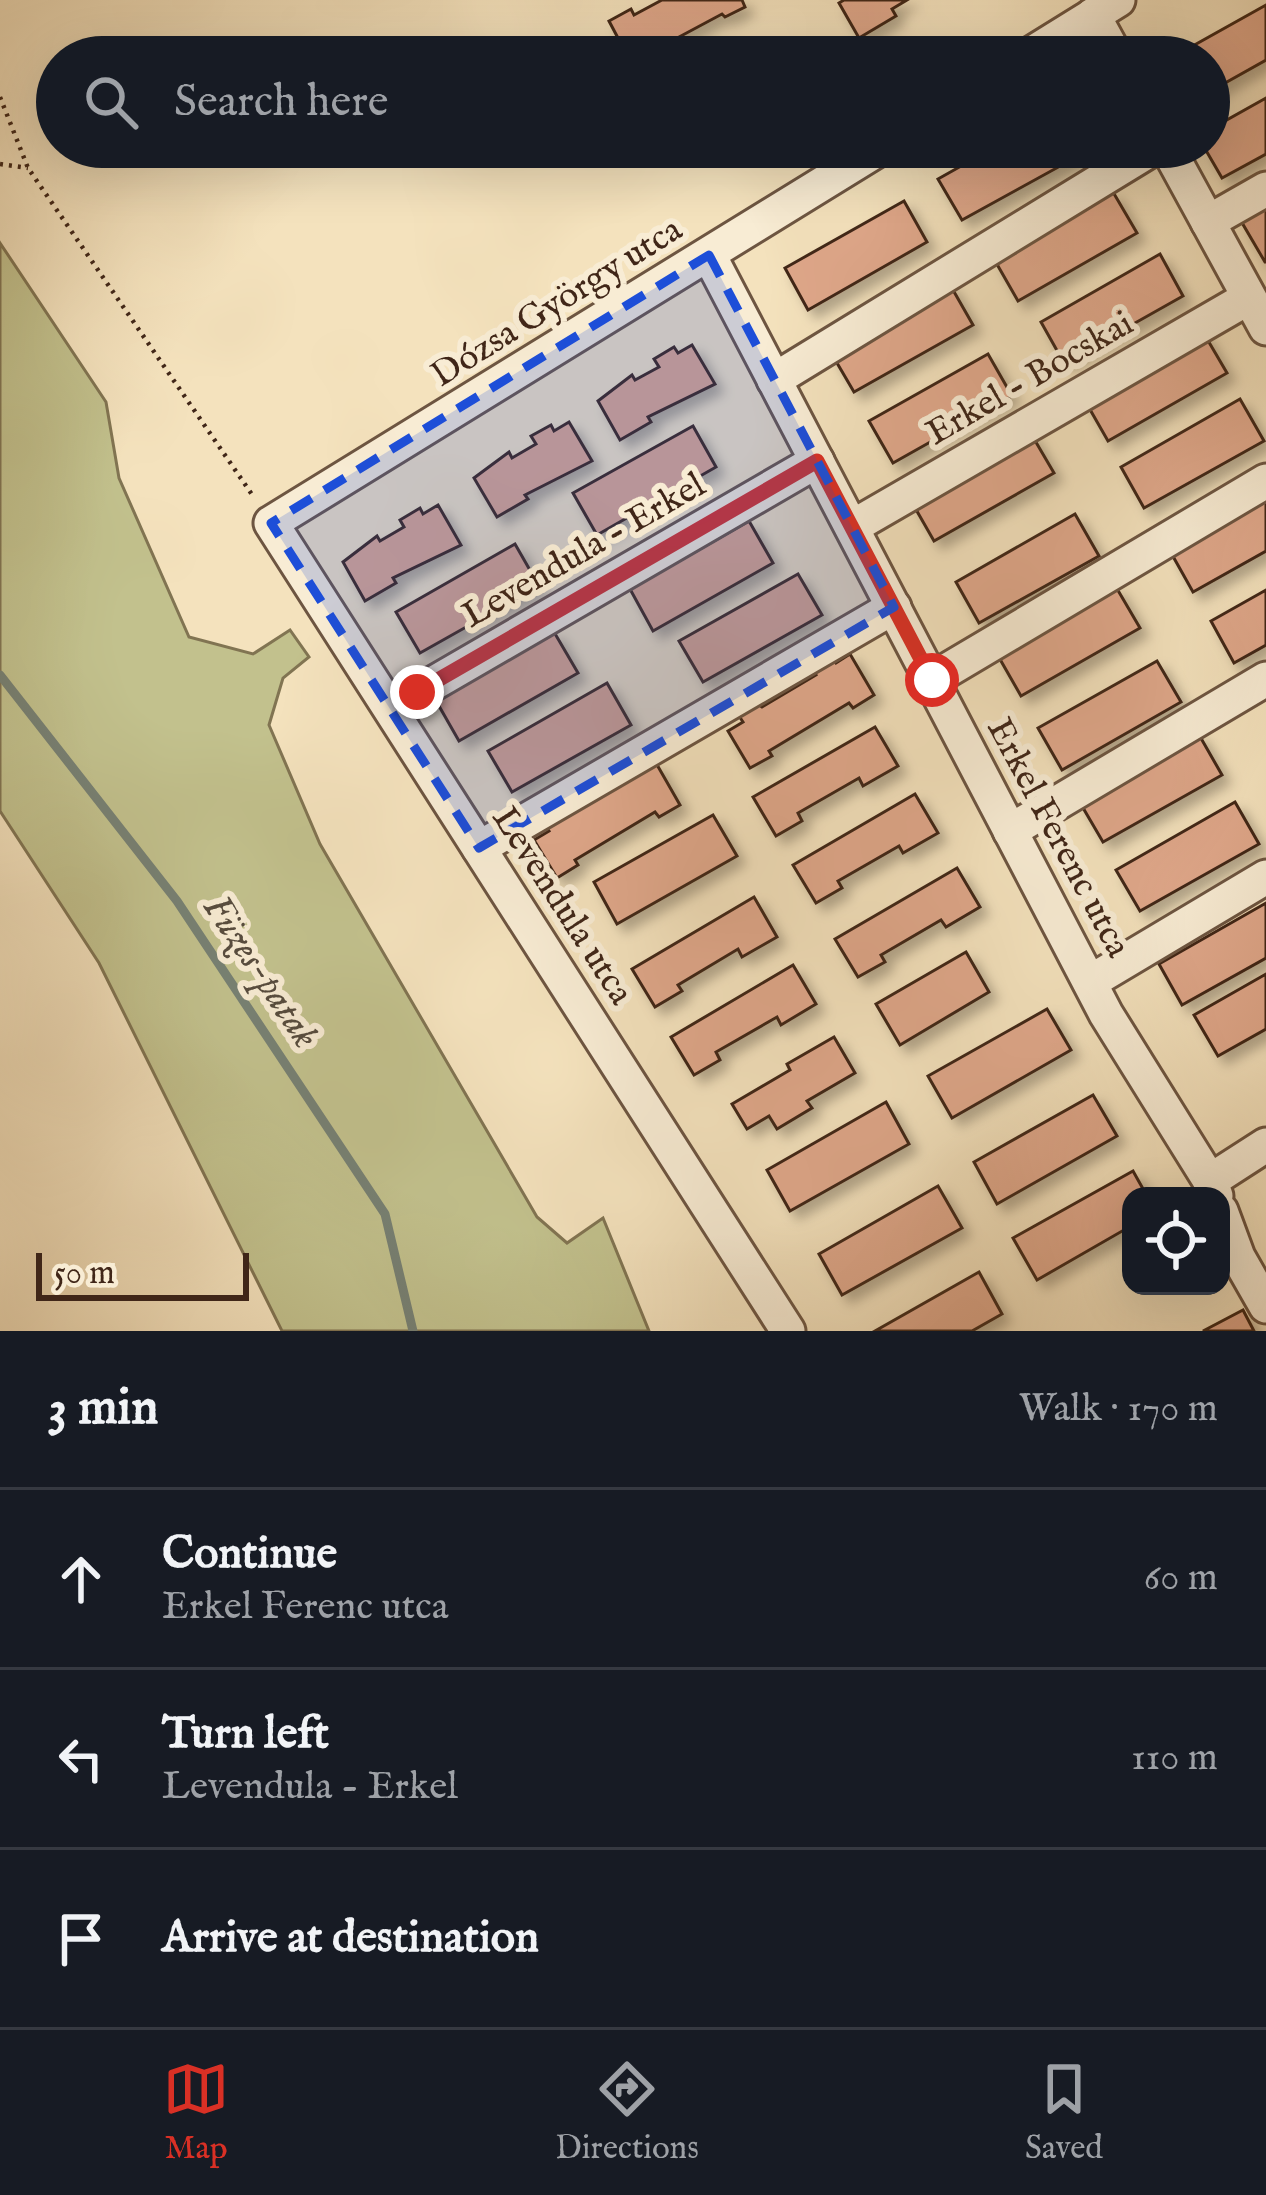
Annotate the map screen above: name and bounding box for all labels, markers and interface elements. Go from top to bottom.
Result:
search box [36,36,1230,168]
icon: search [78,69,144,135]
text: Search here [174,74,388,131]
street label: Dózsa György utca [423,207,691,399]
street label: Erkel - Bocskai [918,301,1142,457]
street label: Levendula - Erkel [454,463,714,639]
route start [905,653,959,707]
route end [390,665,444,719]
street label: Erkel Ferenc utca [976,710,1141,966]
street label: Levendula utca [481,798,643,1014]
water label: Füzes-patak [191,886,329,1058]
map controls [1122,1187,1230,1295]
button: locate [1122,1187,1230,1295]
scale bar [36,1247,249,1300]
text: 50 m [54,1253,115,1295]
text: 3 min [48,1377,158,1442]
text: Walk · 170 m [1019,1385,1218,1434]
text: Continue [162,1526,337,1583]
icon: ahead [48,1546,114,1612]
text: 60 m [1144,1554,1218,1603]
text: Erkel Ferenc utca [162,1583,449,1632]
text: Turn left [162,1706,329,1763]
icon: left [48,1726,114,1792]
text: 110 m [1131,1734,1218,1783]
text: Levendula - Erkel [162,1763,458,1812]
icon: arrive [48,1906,114,1972]
text: Arrive at destination [162,1910,539,1967]
tab: Map [163,2056,229,2170]
tab: Directions [555,2056,699,2170]
tab: Saved [1025,2056,1103,2170]

